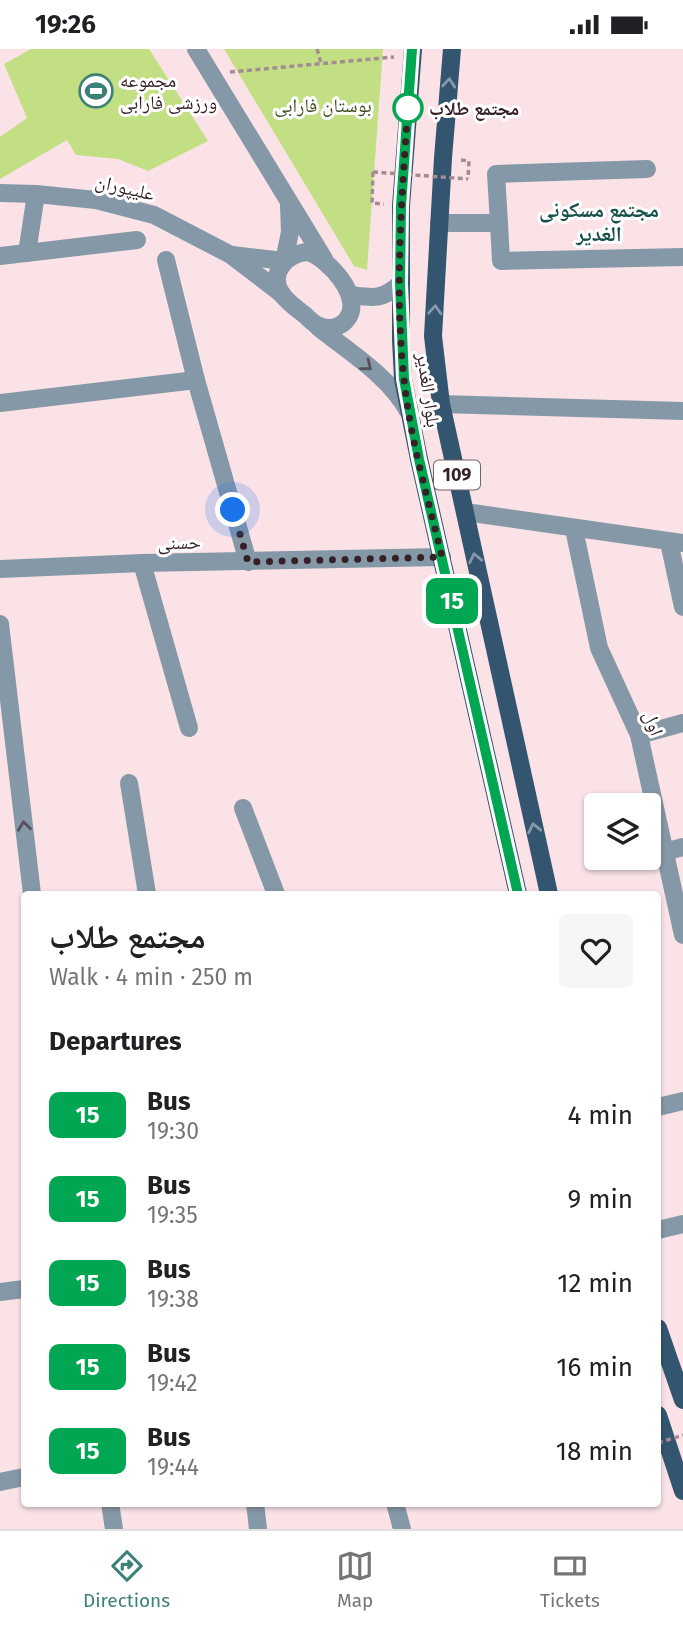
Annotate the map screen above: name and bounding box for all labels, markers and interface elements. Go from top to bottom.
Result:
text: 19:26 [35,9,96,40]
place label: مجموعه ورزشی فارابی [120,69,217,114]
sports icon: مجموعه ورزشی فارابی [77,72,115,110]
one-way arrow [441,77,456,88]
marker: مجتمع طلاب [393,93,423,123]
park label: بوستان فارابی [274,94,372,117]
place label: مجتمع طلاب [429,97,519,121]
street label: علیپوران [93,170,157,206]
district label: مجتمع مسکونی الغدیر [539,197,659,247]
one-way arrow [427,304,442,315]
street label: بلوار الغدیر [412,350,445,429]
one-way arrow [358,358,371,370]
road number: 109 [434,461,480,489]
your location [215,492,250,527]
street label: حسنی [157,531,201,554]
one-way arrow [468,552,483,564]
line badge: 15 [420,578,484,624]
text: 15 [440,587,464,615]
street label: اول [638,708,669,739]
map controls [584,793,661,870]
button: layers [584,793,661,870]
one-way arrow [16,821,31,832]
one-way arrow [528,822,543,834]
button: heart [559,914,633,988]
text: مجتمع طلاب [49,917,206,957]
text: Walk · 4 min · 250 m [49,963,253,991]
text: Departures [49,1026,182,1057]
text: Bus [147,1086,190,1117]
text: 4 min [567,1100,633,1131]
text: 15 [76,1101,100,1129]
text: 19:30 [147,1117,199,1145]
text: Bus [147,1170,190,1201]
text: 9 min [568,1184,633,1215]
text: 15 [76,1185,100,1213]
text: 19:35 [147,1201,198,1229]
text: Bus [147,1254,190,1285]
text: 12 min [557,1268,633,1299]
text: 15 [76,1269,100,1297]
text: 19:38 [147,1285,199,1313]
text: Bus [147,1338,190,1369]
text: 16 min [556,1352,633,1383]
text: 15 [76,1353,100,1381]
text: 19:42 [147,1369,198,1397]
text: Bus [147,1422,190,1453]
text: 18 min [556,1436,633,1467]
text: 15 [76,1437,100,1465]
text: 19:44 [147,1453,199,1481]
tab: Directions [83,1547,170,1612]
tab: Map [336,1547,374,1612]
tab: Tickets [540,1547,600,1612]

